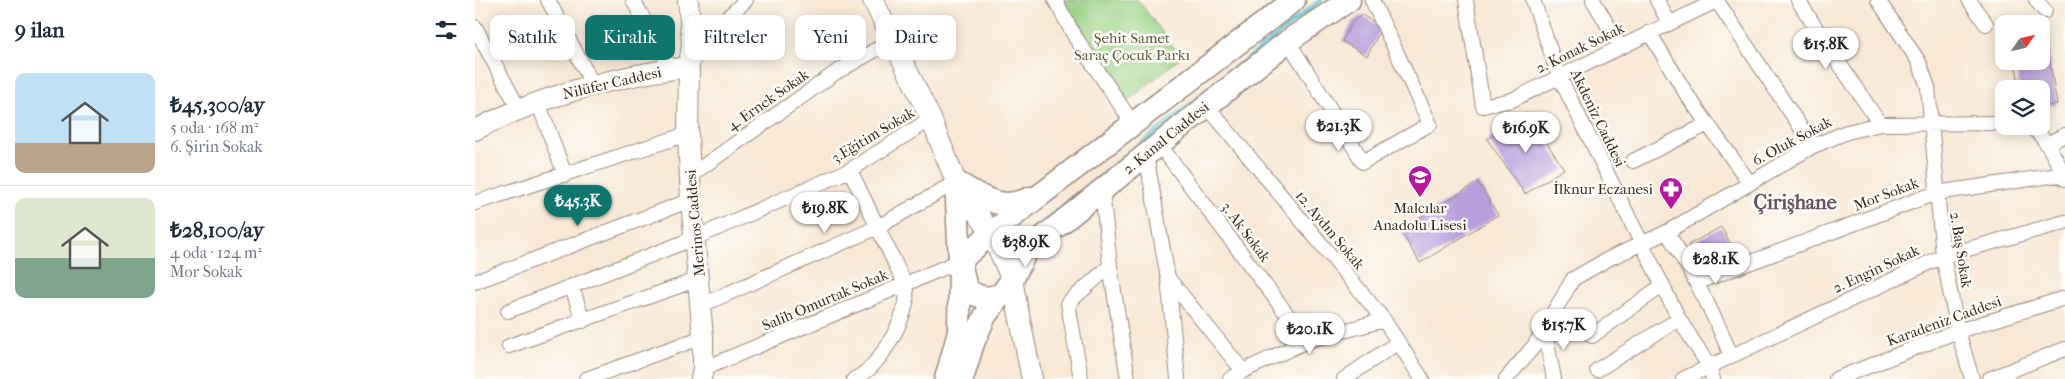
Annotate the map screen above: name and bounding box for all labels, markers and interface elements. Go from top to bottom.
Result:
chip: Satılık [490,15,575,60]
chip: Kiralık [585,15,675,60]
chip: Filtreler [685,15,785,60]
chip: Yeni [795,15,866,60]
chip: Daire [876,15,956,60]
north arrow [1995,15,2050,70]
map controls [1995,15,2050,135]
icon: filters [432,16,460,44]
text: 9 ilan [15,18,64,42]
street label: 2. Konak Sokak [1533,19,1627,77]
pin: ₺15.8K [1785,28,1867,70]
park label: Şehit Samet Saraç Çocuk Parkı [1074,29,1190,64]
text: ₺15.8K [1804,34,1848,53]
street label: Nilüfer Caddesi [561,63,664,103]
street label: 4. Ernek Sokak [724,65,812,135]
street label: Akdeniz Caddesi [1566,65,1630,170]
button: layers [1995,80,2050,135]
icon: home [55,93,115,153]
text: ₺45,300/ay [170,93,265,117]
street label: 2. Kanal Caddesi [1119,97,1213,178]
street label: 3.Eğitim Sokak [828,103,918,167]
pin: ₺21.3K [1298,110,1380,152]
pin: ₺16.9K [1485,112,1567,154]
street label: 6. Oluk Sokak [1749,112,1835,169]
text: ₺21.3K [1317,116,1361,135]
text: 5 oda · 168 m² [170,118,258,137]
text: ₺16.9K [1503,118,1549,137]
text: 6. Şirin Sokak [170,137,263,156]
school or university icon: Malcılar Anadolu Lisesi [1407,164,1433,198]
street label: Merinos Caddesi [681,168,709,277]
street label: Mor Sokak [1851,173,1921,215]
pharmacy icon: İlknur Eczanesi [1658,176,1684,210]
place label: İlknur Eczanesi [1553,180,1654,198]
pin: ₺45.3K [537,184,619,227]
street label: 12. Aydın Sokak [1292,187,1369,273]
text: ₺45.3K [555,191,601,210]
district label: Çirişhane [1753,191,1837,215]
pin: ₺19.8K [784,192,866,234]
text: ₺19.8K [802,198,848,217]
street label: 3. Ak Sokak [1218,198,1275,266]
place label: Malcılar Anadolu Lisesi [1372,199,1467,234]
street label: 2. Baş Sokak [1946,211,1976,290]
icon: home [55,218,115,278]
text: ₺28,100/ay [170,218,264,242]
pin: ₺38.9K [985,226,1067,268]
text: ₺38.9K [1003,232,1049,251]
street label: 2. Engin Sokak [1830,241,1922,297]
pin: ₺28.1K [1675,242,1757,285]
text: 4 oda · 124 m² [170,243,262,262]
text: ₺28.1K [1693,249,1739,268]
text: Mor Sokak [170,262,243,281]
street label: Salih Omurtak Sokak [759,265,891,335]
street label: Karadeniz Caddesi [1884,292,2004,350]
pin: ₺15.7K [1523,308,1605,351]
pin: ₺20.1K [1269,312,1351,355]
text: ₺15.7K [1542,315,1586,334]
text: ₺20.1K [1287,319,1333,338]

